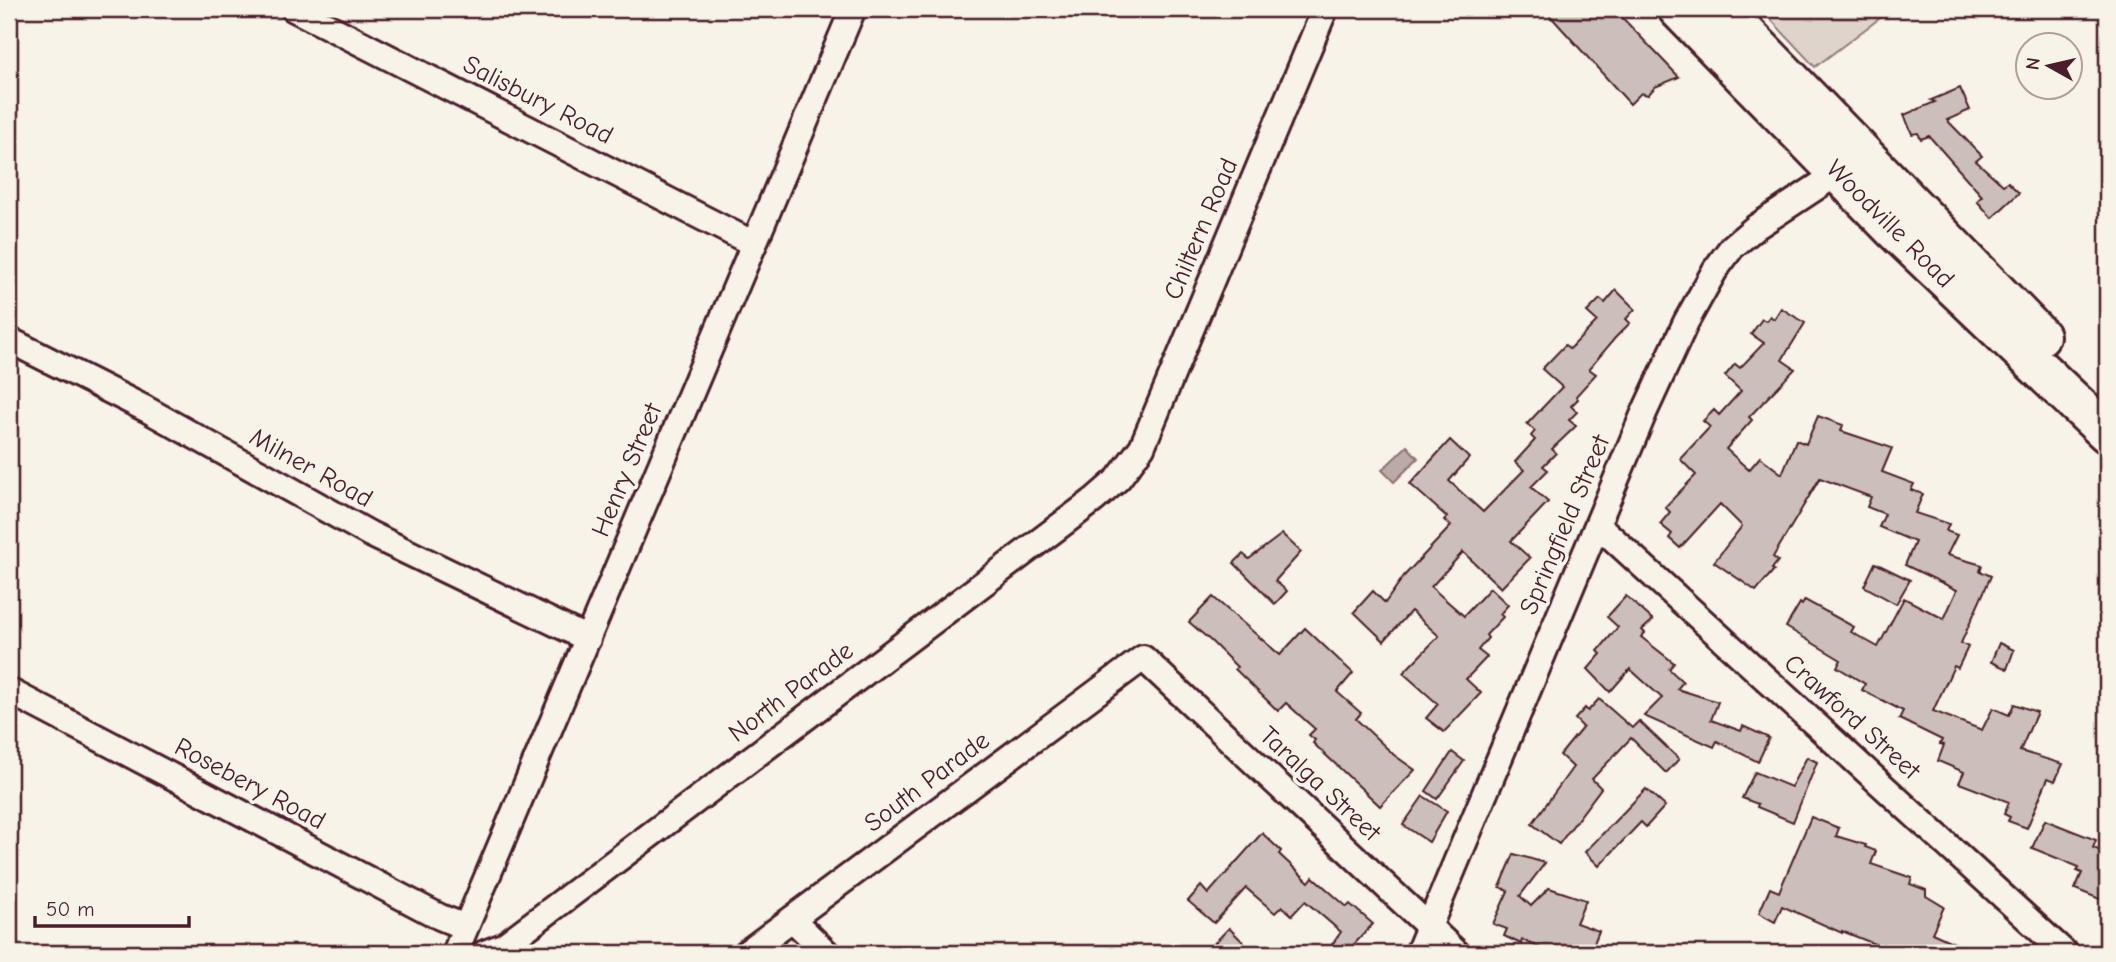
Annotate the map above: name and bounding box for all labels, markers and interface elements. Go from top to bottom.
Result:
north arrow [2014,32,2084,102]
street label: Salisbury Road [458,49,618,151]
text: N [2021,56,2045,71]
street label: Chiltern Road [1158,154,1244,304]
street label: Woodville Road [1820,154,1960,294]
street label: Henry Street [585,397,669,541]
street label: Milner Road [244,422,378,514]
street label: Springfield Street [1514,429,1617,619]
street label: North Parade [723,635,859,749]
street label: Crawford Street [1778,648,1927,787]
street label: Taralga Street [1253,720,1388,849]
street label: South Parade [859,725,995,839]
street label: Rosebery Road [170,732,330,836]
scale bar [35,885,189,929]
text: 50 m [46,897,95,921]

